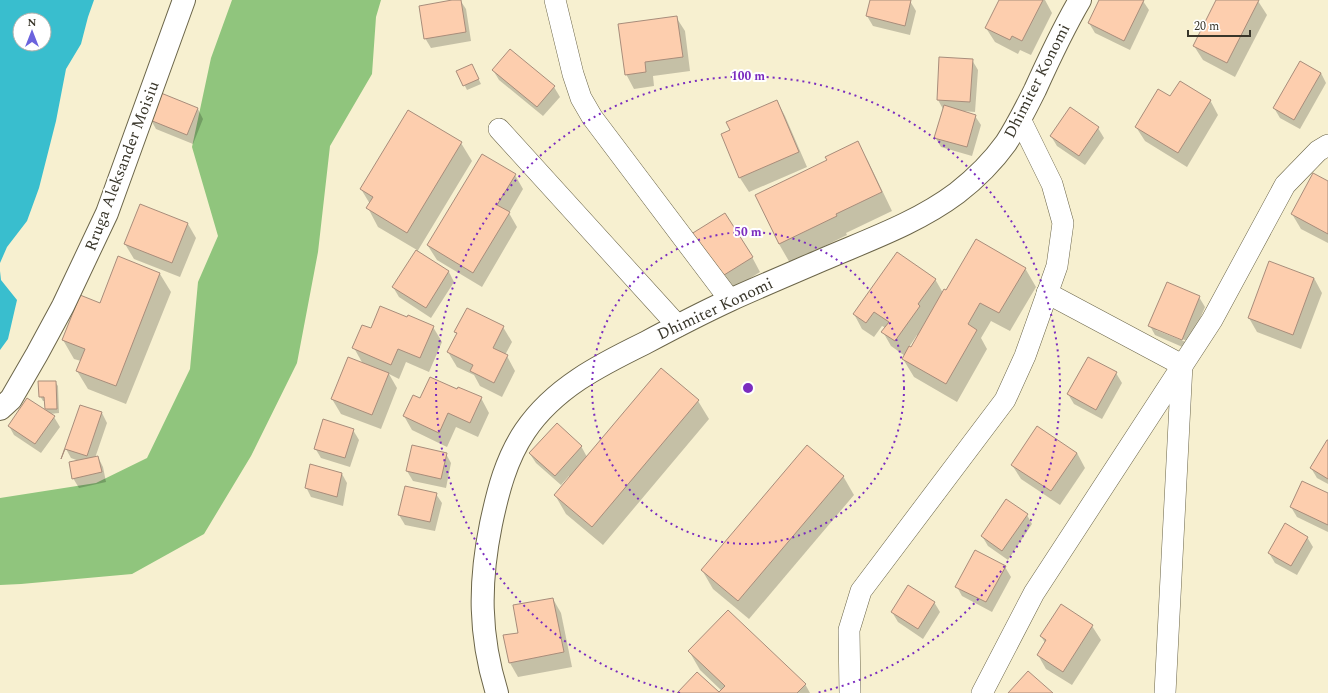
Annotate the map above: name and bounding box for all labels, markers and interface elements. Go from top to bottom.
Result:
north arrow [12,12,52,52]
scale bar [1188,12,1250,38]
text: N [28,14,37,31]
text: 20 m [1194,17,1219,36]
street label: Dhimiter Konomi [998,20,1076,142]
text: 100 m [731,67,765,86]
street label: Rruga Aleksander Moisiu [79,78,165,254]
text: 50 m [734,223,762,242]
street label: Dhimiter Konomi [653,272,777,346]
centre of rings [741,381,755,395]

